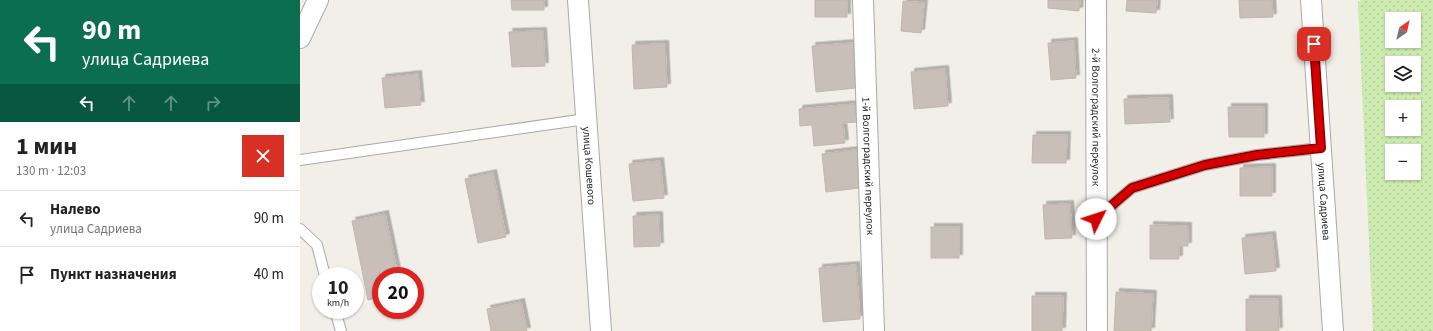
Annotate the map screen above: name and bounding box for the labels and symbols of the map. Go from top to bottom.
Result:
north arrow [1385,12,1421,48]
pin [1297,27,1331,61]
street label: 2-й Волгоградский переулок [1088,48,1104,187]
street label: 1-й Волгоградский переулок [858,97,878,236]
street label: улица Кошевого [579,126,599,205]
street label: улица Садриева [1314,162,1334,241]
position arrow [1075,198,1117,240]
speed limit sign: 20 [372,267,424,319]

